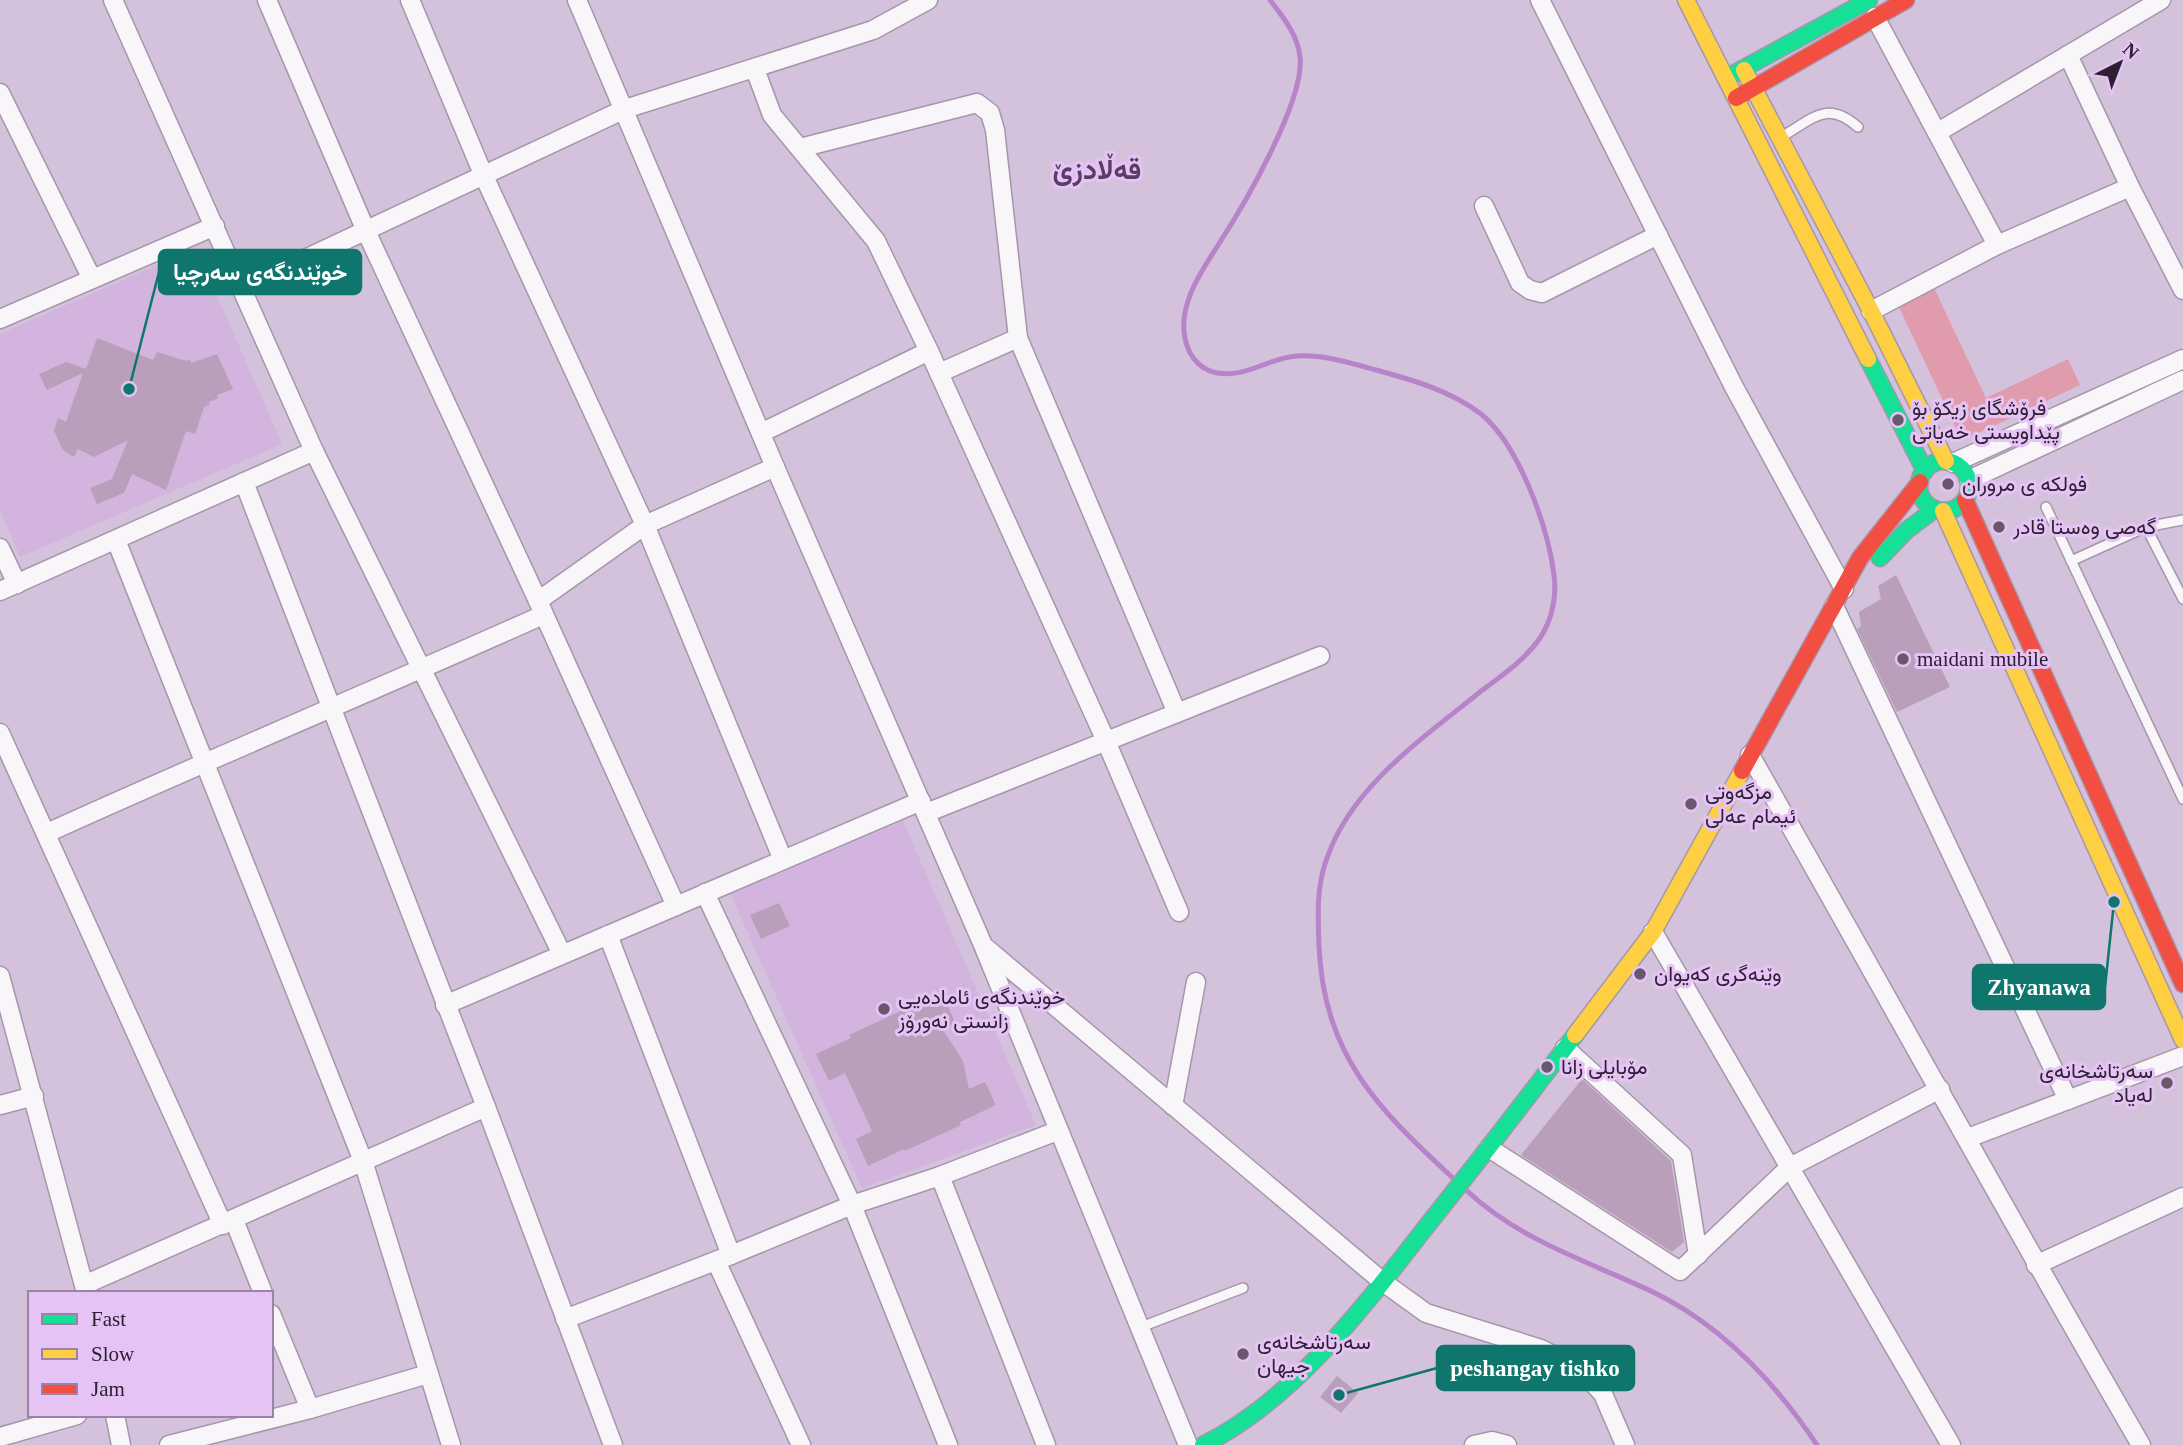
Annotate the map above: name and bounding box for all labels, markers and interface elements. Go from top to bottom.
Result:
north arrow [2085,28,2155,98]
text: N [2119,38,2143,63]
district label: قەڵادزێ [1053,153,1141,187]
callout: خوێندنگەی سەرچیا [159,250,361,294]
text: خوێندنگەی سەرچیا [173,260,347,288]
place label: فرۆشگای زیکۆ بۆ پێداویستی خەیاتی [1912,396,2060,446]
marker: فرۆشگای زیکۆ بۆ پێداویستی خەیاتی [1890,412,1906,428]
place label: فولکه ی مروران [1962,472,2087,497]
marker: فولکه ی مروران [1940,476,1956,492]
place label: گەصی وەستا قادر [2012,515,2156,540]
marker: گەصی وەستا قادر [1991,519,2007,535]
place label: maidani mubile [1917,647,2048,671]
marker: maidani mubile [1895,651,1911,667]
place label: مزگەوتی ئیمام عەلی [1705,780,1796,830]
marker: مزگەوتی ئیمام عەلی [1683,796,1699,812]
place label: وێنەگری کەیوان [1654,962,1782,987]
callout: Zhyanawa [1973,965,2105,1009]
marker: وێنەگری کەیوان [1632,966,1648,982]
text: Zhyanawa [1987,975,2091,1000]
place label: خوێندنگەی ئامادەیی زانستی نەورۆز [897,985,1065,1034]
marker: خوێندنگەی ئامادەیی زانستی نەورۆز [876,1001,892,1017]
place label: مۆبایلی زانا [1561,1055,1647,1080]
marker: مۆبایلی زانا [1539,1059,1555,1075]
place label: سەرتاشخانەی لەیاد [2039,1059,2153,1107]
marker: سەرتاشخانەی لەیاد [2159,1075,2175,1091]
legend [28,1291,273,1417]
text: Fast [91,1307,126,1331]
place label: سەرتاشخانەی جیهان [1257,1330,1371,1379]
text: Slow [91,1342,135,1366]
marker: سەرتاشخانەی جیهان [1235,1346,1251,1362]
callout: peshangay tishko [1437,1346,1634,1390]
text: peshangay tishko [1450,1356,1620,1381]
text: Jam [91,1377,125,1401]

